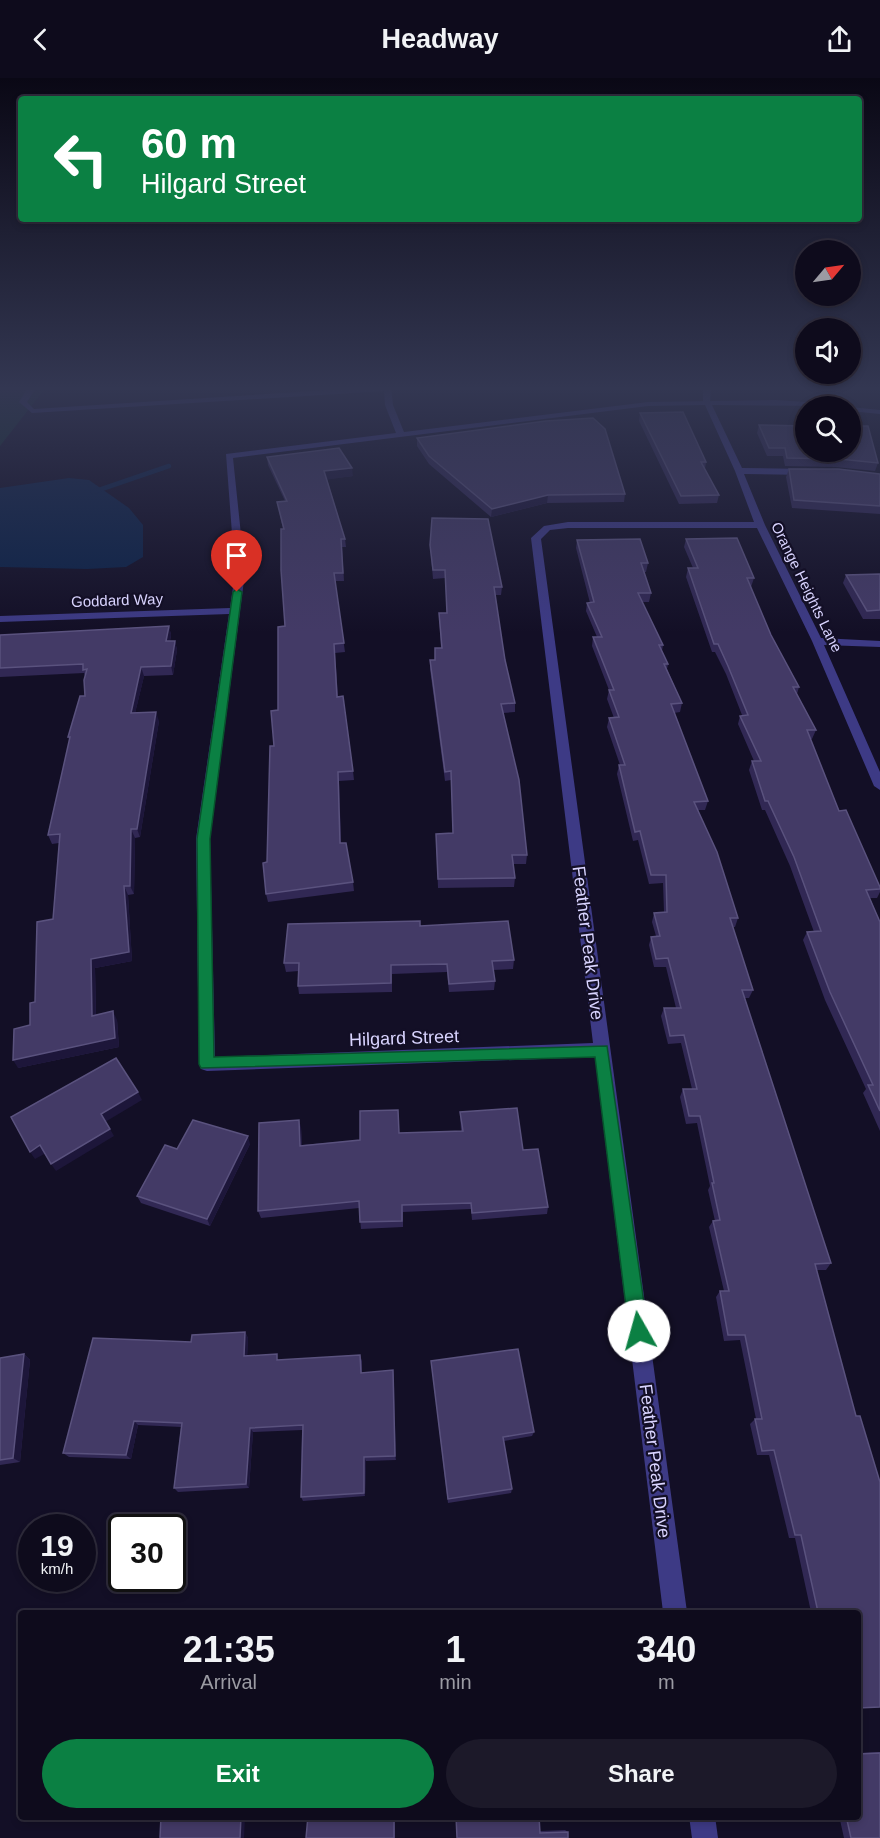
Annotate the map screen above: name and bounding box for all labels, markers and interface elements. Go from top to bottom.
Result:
icon: back [24,23,57,56]
icon: share [823,23,856,56]
text: Headway [381,24,499,54]
icon: left [42,120,120,198]
text: 60 m [141,120,237,167]
text: Hilgard Street [141,169,306,199]
north arrow [795,240,861,306]
map controls [795,240,861,462]
button: sound [795,318,861,384]
button: search [795,396,861,462]
street label: Orange Heights Lane [768,519,846,655]
pin [211,530,262,592]
icon: arrive [220,539,253,572]
street label: Goddard Way [71,590,164,610]
street label: Feather Peak Drive [569,865,607,1021]
street label: Hilgard Street [349,1026,459,1050]
position arrow [607,1299,671,1363]
street label: Feather Peak Drive [636,1383,674,1539]
speed limit sign: 30 [108,1514,186,1592]
text: 19 [40,1529,74,1562]
text: km/h [41,1560,73,1577]
text: 21:35 [183,1629,275,1670]
text: 1 [445,1629,465,1670]
text: 340 [636,1629,696,1670]
text: Arrival [200,1671,257,1693]
text: min [439,1671,472,1693]
text: m [658,1671,675,1693]
button: Exit [42,1739,434,1808]
button: Share [446,1739,837,1808]

